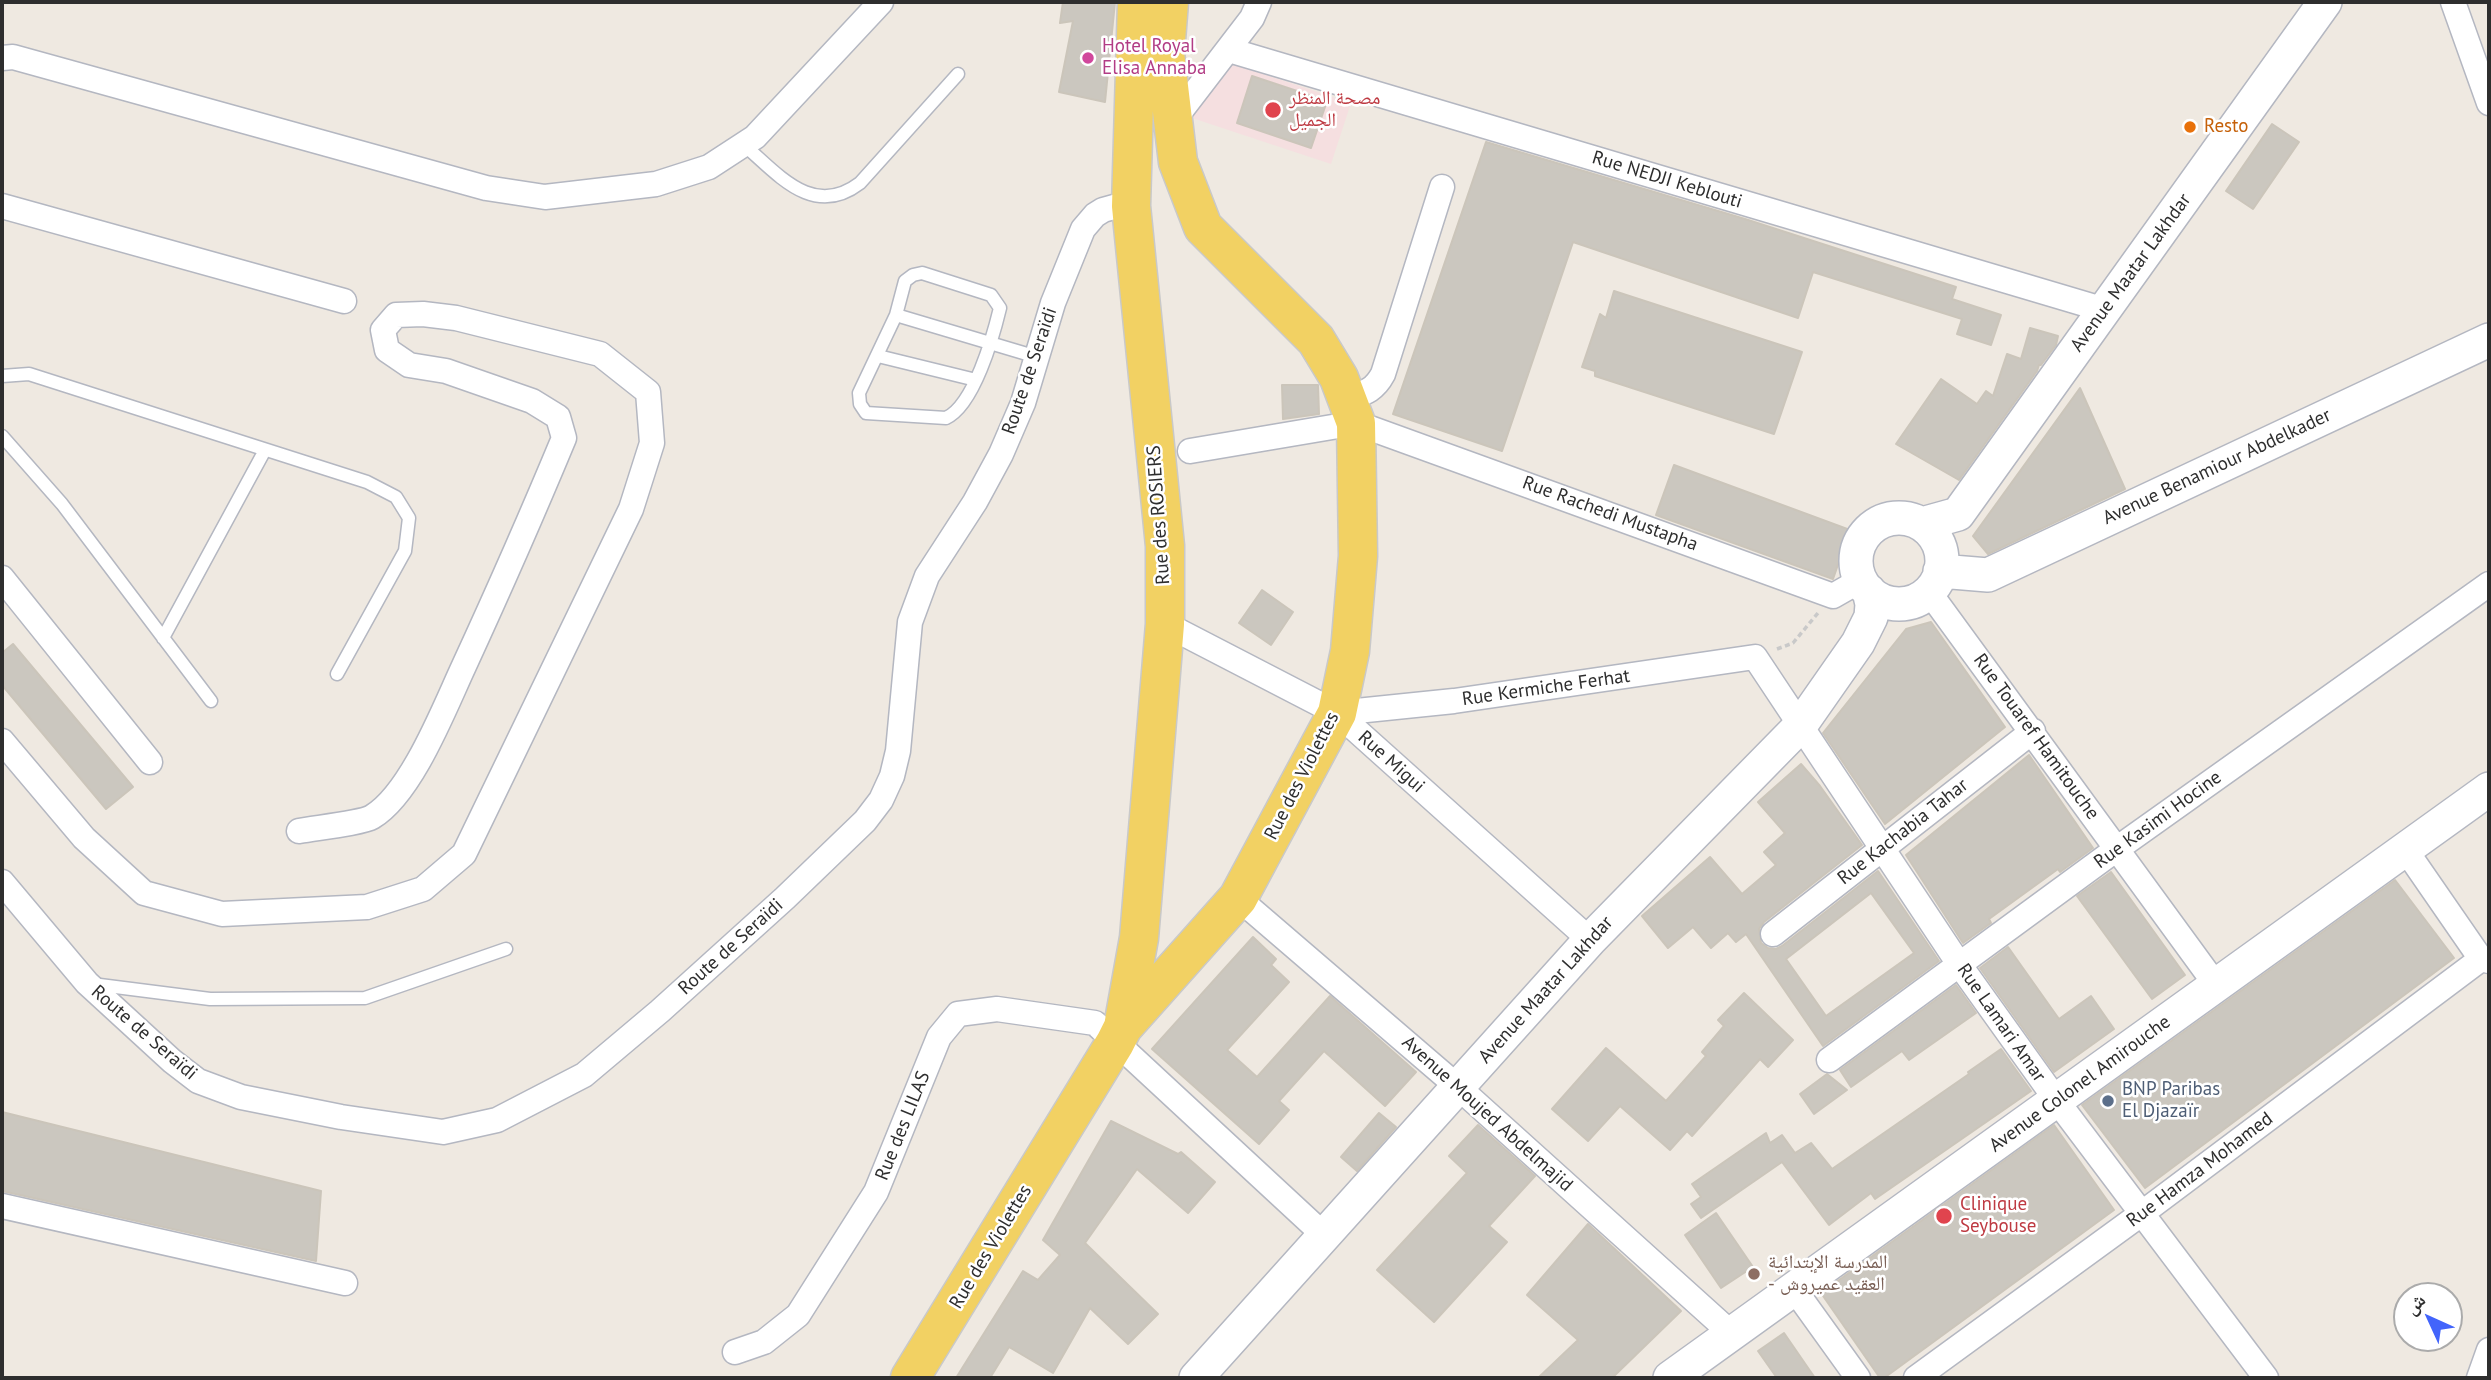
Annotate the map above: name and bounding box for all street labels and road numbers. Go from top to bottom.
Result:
street label: Rue NEDJI Keblouti [1589,146,1745,214]
street label: Avenue Maatar Lakhdar [2066,189,2196,357]
street label: Route de Seraïdi [998,305,1062,437]
street label: Avenue Benamiour Abdelkader [2099,404,2335,530]
street label: Rue des ROSIERS [1143,445,1175,585]
street label: Rue Rachedi Mustapha [1519,472,1701,556]
street label: Rue Touaref Hamitouche [1968,650,2104,824]
street label: Rue Kermiche Ferhat [1461,665,1631,711]
street label: Rue des Violettes [1260,708,1344,844]
street label: Rue Migui [1353,726,1429,798]
street label: Rue Kasimi Hocine [2090,766,2226,874]
street label: Rue Kachabia Tahar [1833,774,1973,890]
street label: Route de Seraïdi [674,894,788,1000]
street label: Avenue Maatar Lakhdar [1474,912,1618,1068]
street label: Rue Lamari Amar [1952,960,2050,1086]
street label: Route de Seraïdi [86,981,202,1085]
street label: Avenue Colonel Amirouche [1985,1011,2175,1157]
street label: Avenue Moujed Abdelmajid [1397,1031,1577,1197]
street label: Rue des LILAS [871,1068,935,1184]
street label: Rue Hamza Mohamed [2122,1108,2278,1232]
street label: Rue des Violettes [945,1181,1037,1313]

